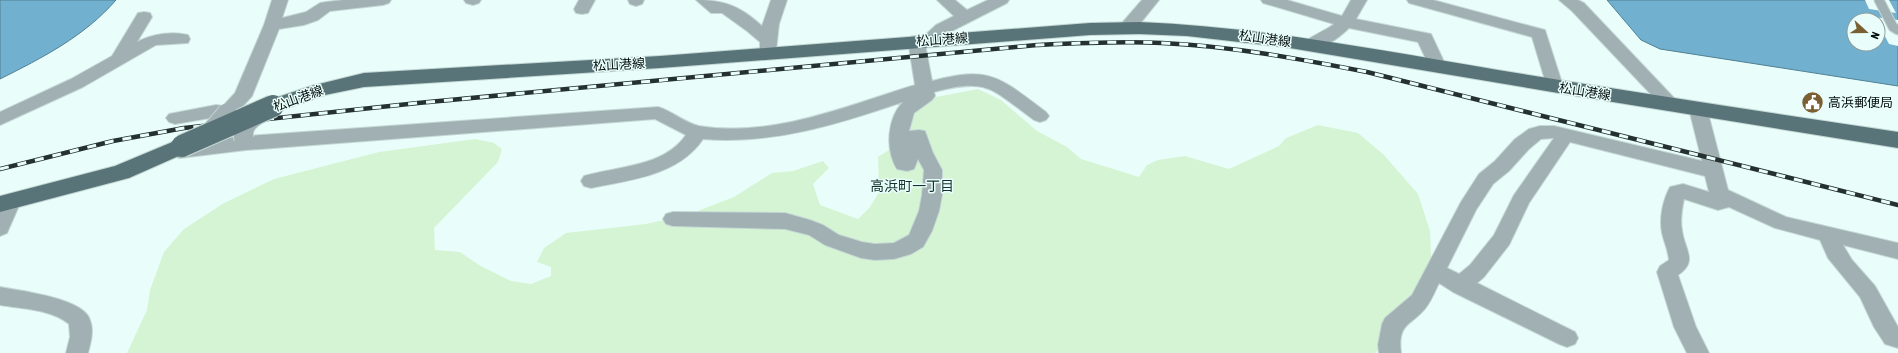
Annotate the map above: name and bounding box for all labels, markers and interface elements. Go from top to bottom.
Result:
north arrow [1846,12,1886,52]
street label: 松山港線 [1238,27,1292,50]
street label: 松山港線 [916,30,969,49]
text: N [1869,30,1882,41]
street label: 松山港線 [593,56,645,73]
street label: 松山港線 [1558,80,1612,103]
street label: 松山港線 [271,83,325,114]
public building icon: 高浜郵便局 [1799,89,1825,115]
place label: 高浜郵便局 [1828,95,1893,110]
district label: 高浜町一丁目 [870,178,954,194]

